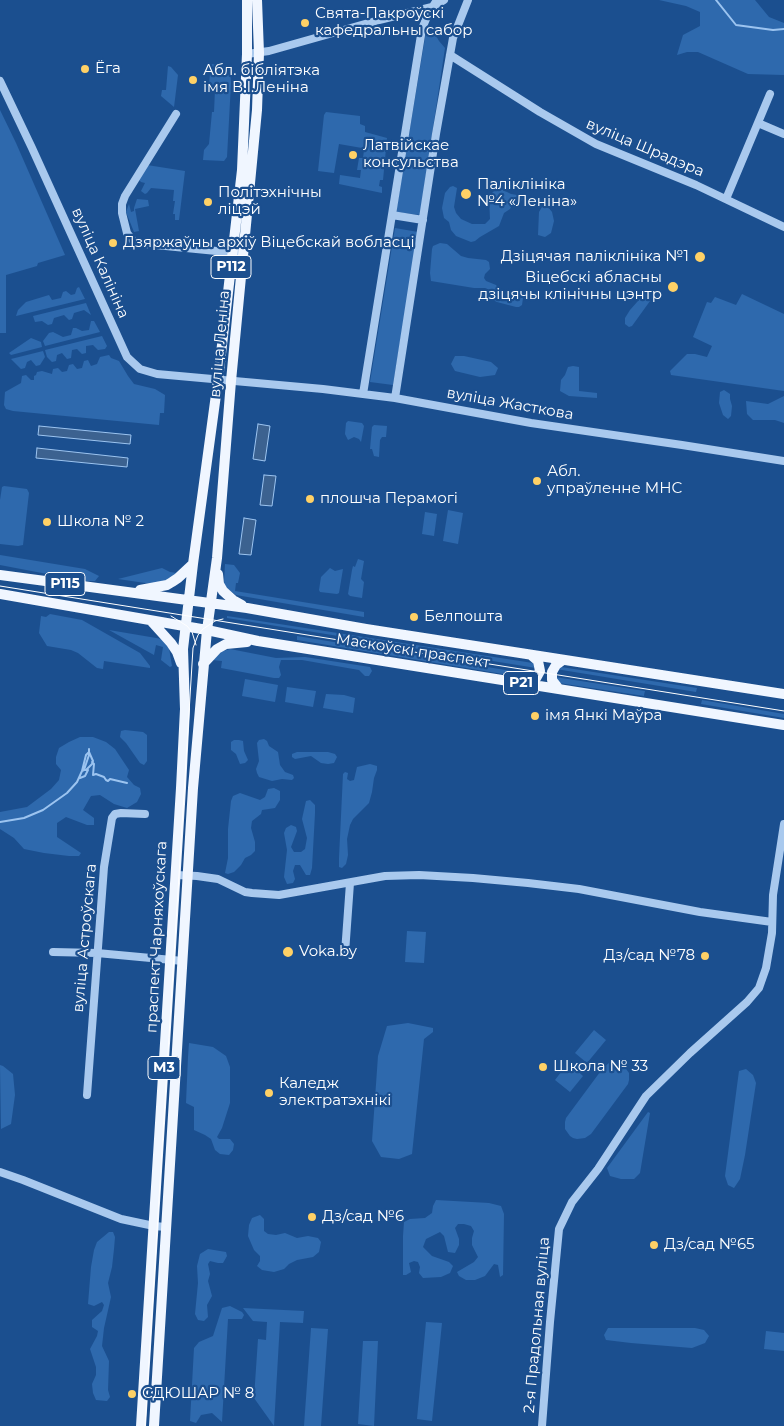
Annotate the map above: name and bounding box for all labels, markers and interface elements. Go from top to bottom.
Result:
place label: Свята-Пакроўскі кафедральны сабор [315,5,473,40]
marker: Свята-Пакроўскі кафедральны сабор [299,17,311,29]
place label: Ёга [95,60,121,78]
place label: Абл. бібліятэка імя В.І.Леніна [203,62,320,97]
marker: Ёга [79,63,91,75]
marker: Абл. бібліятэка імя В.І.Леніна [187,74,199,86]
street label: вуліца Шрадэра [583,115,707,181]
place label: Латвійскае консульства [363,137,459,172]
marker: Латвійскае консульства [347,149,359,161]
place label: Паліклініка №4 «Леніна» [477,176,577,211]
place label: Політэхнічны ліцэй [218,184,322,219]
marker: Паліклініка №4 «Леніна» [459,187,473,201]
marker: Політэхнічны ліцэй [202,196,214,208]
street label: вуліца Калініна [68,205,132,321]
place label: Дзяржаўны архіў Віцебскай вобласці [123,234,415,252]
marker: Дзяржаўны архіў Віцебскай вобласці [107,237,119,249]
place label: Дзіцячая паліклініка №1 [501,248,689,266]
marker: Дзіцячая паліклініка №1 [693,250,707,264]
road number: Р112 [211,256,251,278]
place label: Віцебскі абласны дзіцячы клінічны цэнтр [478,269,662,304]
marker: Віцебскі абласны дзіцячы клінічны цэнтр [666,280,680,294]
street label: вуліца Леніна [206,290,234,398]
street label: вуліца Жасткова [445,384,575,424]
place label: Абл. упраўленне МНС [547,463,682,498]
marker: Абл. упраўленне МНС [531,475,543,487]
place label: плошча Перамогі [320,490,458,508]
marker: плошча Перамогі [304,493,316,505]
place label: Школа № 2 [57,513,144,531]
marker: Школа № 2 [41,516,53,528]
road number: Р115 [45,572,85,596]
place label: Белпошта [424,608,503,626]
marker: Белпошта [408,611,420,623]
street label: Маскоўскі праспект [335,630,491,672]
road number: Р21 [504,671,538,694]
place label: імя Янкі Маўра [545,707,662,725]
marker: імя Янкі Маўра [529,710,541,722]
street label: праспект Чарняхоўскага [143,841,171,1033]
street label: вуліца Астроўскага [70,863,100,1013]
place label: Voka.by [299,943,357,961]
marker: Voka.by [281,945,295,959]
place label: Дз/сад №78 [603,947,695,965]
marker: Дз/сад №78 [699,950,711,962]
road number: М3 [148,1056,180,1080]
place label: Школа № 33 [553,1058,648,1076]
marker: Школа № 33 [537,1061,549,1073]
place label: Каледж электратэхнікі [279,1075,391,1110]
marker: Каледж электратэхнікі [263,1087,275,1099]
place label: Дз/сад №6 [322,1208,404,1226]
marker: Дз/сад №6 [306,1211,318,1223]
street label: 2-я Прадольная вуліца [520,1236,554,1414]
place label: Дз/сад №65 [664,1236,755,1254]
marker: Дз/сад №65 [648,1239,660,1251]
place label: СДЮШАР № 8 [142,1385,254,1403]
marker: СДЮШАР № 8 [126,1388,138,1400]

